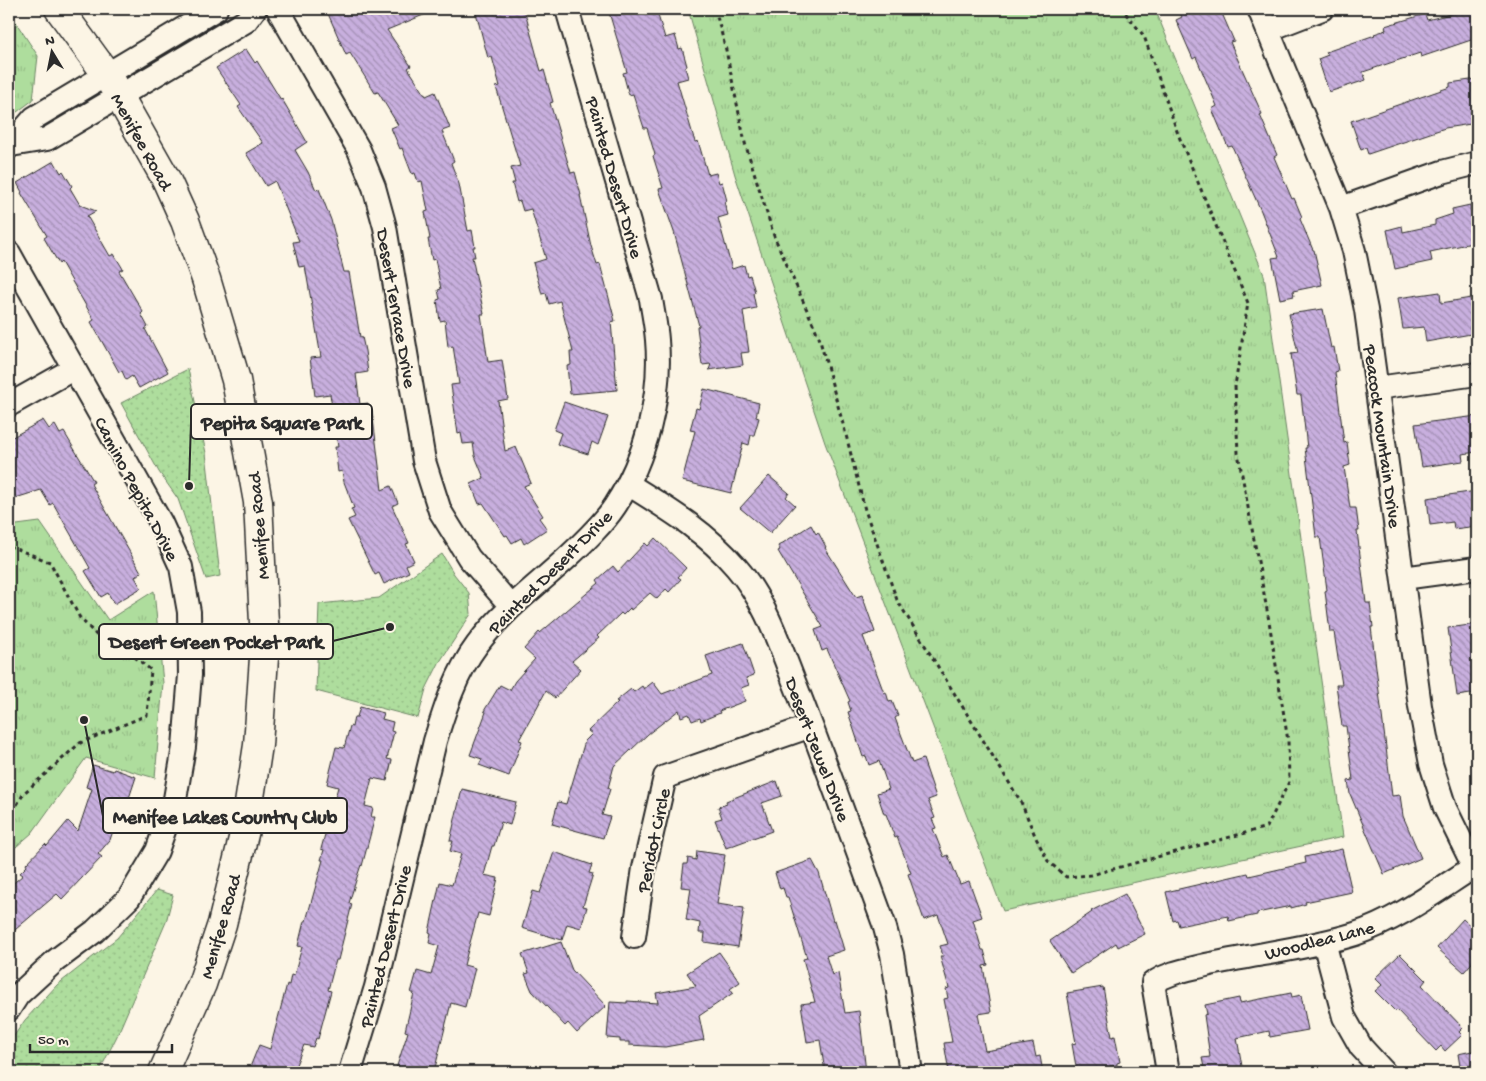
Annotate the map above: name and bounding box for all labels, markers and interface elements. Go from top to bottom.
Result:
north arrow [28,28,78,78]
text: N [44,32,56,51]
street label: Menifee Road [104,90,177,197]
street label: Painted Desert Drive [578,94,647,261]
street label: Desert Terrace Drive [369,225,420,390]
street label: Peacock Mountain Drive [1356,342,1405,530]
callout: Pepita Square Park [191,404,372,439]
street label: Camino Pepita Drive [87,414,183,566]
text: Pepita Square Park [200,414,365,437]
street label: Menifee Road [244,469,277,580]
street label: Painted Desert Drive [484,506,619,641]
callout: Desert Green Pocket Park [99,624,333,659]
text: Desert Green Pocket Park [107,633,325,656]
street label: Desert Jewel Drive [777,673,854,826]
street label: Peridot Circle [633,786,678,896]
callout: Menifee Lakes Country Club [103,798,347,833]
text: Menifee Lakes Country Club [113,808,338,831]
street label: Painted Desert Drive [356,863,419,1032]
street label: Menifee Road [196,870,249,982]
street label: Woodlea Lane [1263,918,1377,967]
scale bar [30,1021,172,1053]
text: 50 m [38,1032,69,1050]

